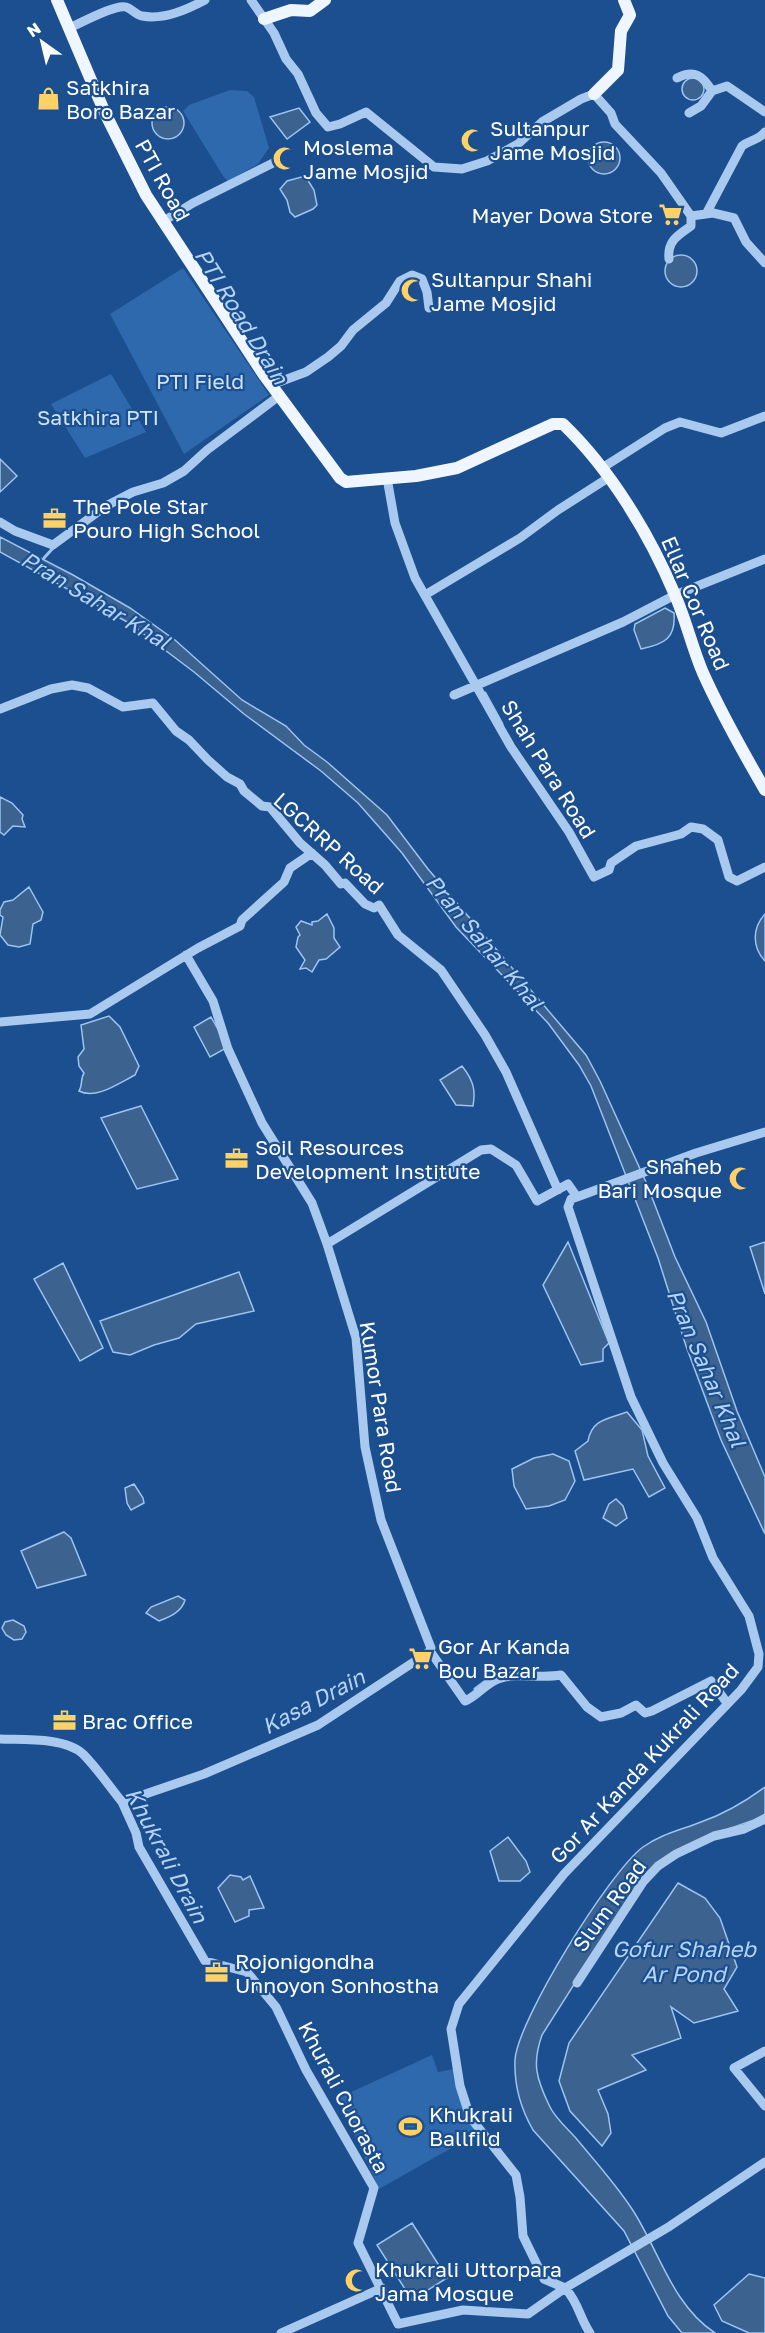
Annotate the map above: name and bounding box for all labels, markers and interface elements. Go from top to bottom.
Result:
north arrow [12,12,72,72]
text: N [23,18,44,41]
place label: Satkhira Boro Bazar [66,74,175,124]
shop icon: Satkhira Boro Bazar [35,86,61,112]
place label: Sultanpur Jame Mosjid [490,115,616,165]
mosque icon: Sultanpur Jame Mosjid [459,127,485,153]
street label: PTI Road [130,134,196,226]
place label: Moslema Jame Mosjid [303,134,429,184]
mosque icon: Moslema Jame Mosjid [272,146,298,172]
place label: Mayer Dowa Store [472,202,653,228]
supermarket icon: Mayer Dowa Store [658,202,684,228]
water label: PTI Road Drain [189,243,295,390]
place label: Sultanpur Shahi Jame Mosjid [431,266,592,316]
mosque icon: Sultanpur Shahi Jame Mosjid [400,278,426,304]
park label: PTI Field [156,368,244,394]
park label: Satkhira PTI [37,404,159,430]
place label: The Pole Star Pouro High School [73,493,260,543]
office icon: The Pole Star Pouro High School [42,505,68,531]
street label: Ellar Cor Road [656,532,736,674]
water label: Pran Sahar Khal [17,545,176,656]
street label: Shah Para Road [496,695,602,843]
street label: LGCRRP Road [269,787,389,899]
water label: Pran Sahar Khal [420,869,550,1016]
place label: Soil Resources Development Institute [255,1134,480,1184]
office icon: Soil Resources Development Institute [224,1146,250,1172]
place label: Shaheb Bari Mosque [597,1153,722,1203]
mosque icon: Shaheb Bari Mosque [727,1165,753,1191]
water label: Pran Sahar Khal [662,1285,753,1452]
street label: Kumor Para Road [355,1319,407,1495]
place label: Gor Ar Kanda Bou Bazar [438,1633,570,1683]
supermarket icon: Gor Ar Kanda Bou Bazar [407,1645,433,1671]
street label: Gor Ar Kanda Kukrali Road [544,1657,744,1869]
water label: Kasa Drain [257,1662,370,1739]
office icon: Brac Office [51,1708,77,1734]
place label: Brac Office [82,1708,193,1734]
water label: Khukrali Drain [120,1783,215,1929]
street label: Slum Road [567,1854,651,1956]
water label: Gofur Shaheb Ar Pond [612,1935,757,1987]
place label: Rojonigondha Unnoyon Sonhostha [235,1948,439,1998]
office icon: Rojonigondha Unnoyon Sonhostha [204,1960,230,1986]
street label: Khurali Cuorasta [293,2017,395,2177]
place label: Khukrali Ballfild [429,2101,513,2151]
sports icon: Khukrali Ballfild [398,2113,424,2139]
place label: Khukrali Uttorpara Jama Mosque [375,2256,562,2306]
mosque icon: Khukrali Uttorpara Jama Mosque [344,2268,370,2294]

